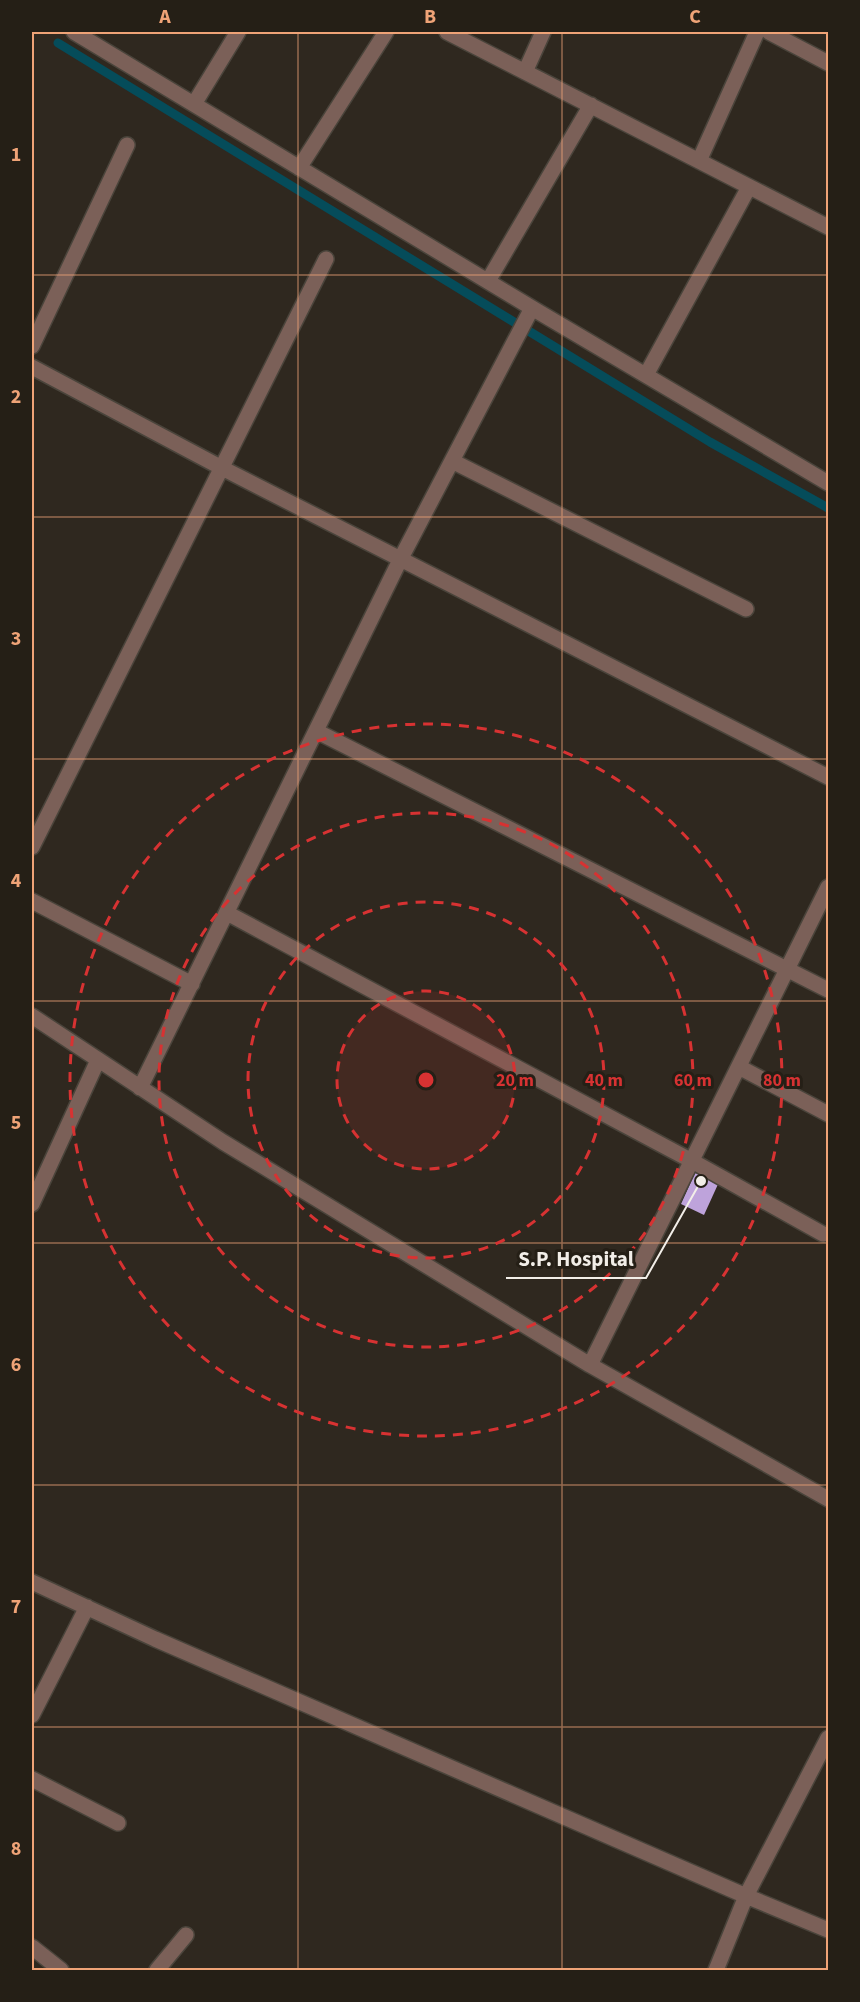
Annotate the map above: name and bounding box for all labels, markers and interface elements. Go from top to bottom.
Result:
text: A [158,3,171,31]
text: B [424,3,436,31]
text: C [689,3,701,31]
text: 1 [11,141,21,169]
text: 2 [11,383,21,411]
text: 3 [11,625,21,653]
text: 4 [11,867,22,895]
text: 20 m [496,1068,534,1093]
text: 40 m [585,1068,623,1093]
text: 60 m [674,1068,712,1093]
text: 80 m [763,1068,801,1093]
centre of rings [416,1070,436,1090]
text: 5 [11,1109,21,1137]
callout: S.P. Hospital [506,1239,646,1278]
text: S.P. Hospital [518,1244,634,1274]
text: 6 [11,1351,21,1379]
text: 7 [11,1593,21,1621]
text: 8 [11,1835,21,1863]

